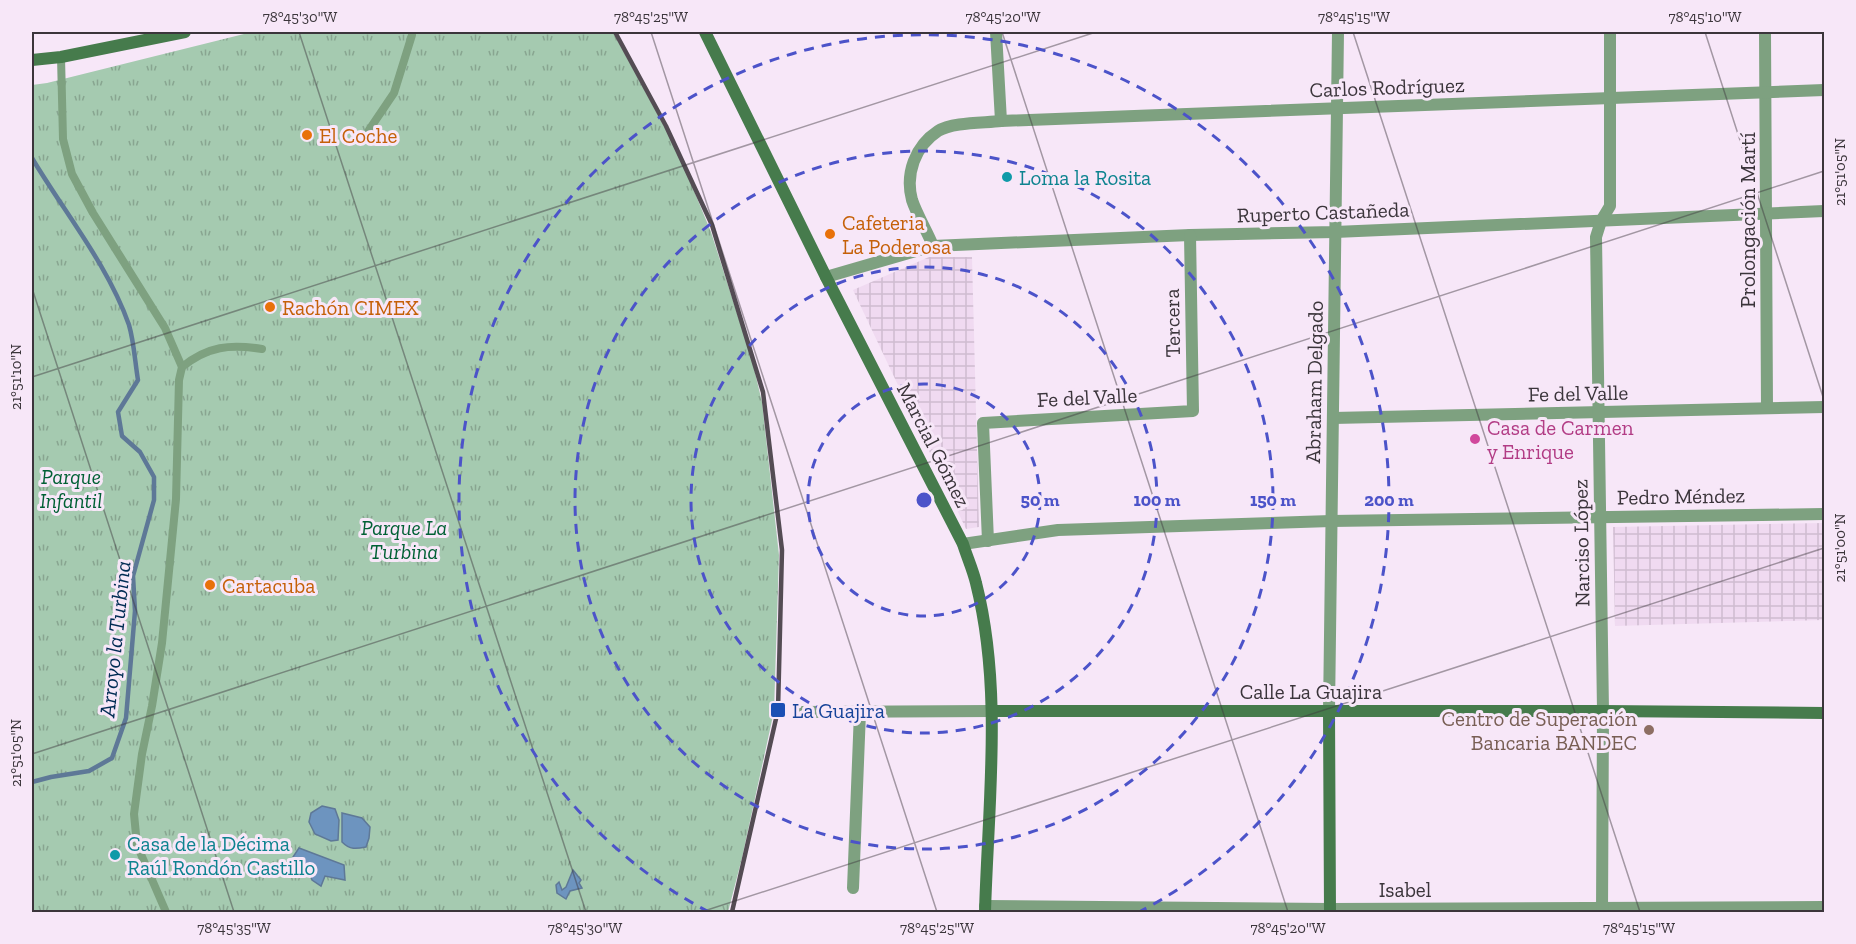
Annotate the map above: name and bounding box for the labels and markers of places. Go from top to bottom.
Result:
place label: El Coche [319,123,398,148]
marker: El Coche [300,128,314,142]
place label: Loma la Rosita [1019,165,1151,190]
marker: Loma la Rosita [1000,170,1014,184]
place label: Cafeteria La Poderosa [842,210,951,259]
marker: Cafeteria La Poderosa [823,227,837,241]
place label: Rachón CIMEX [282,295,419,320]
marker: Rachón CIMEX [263,300,277,314]
place label: Casa de Carmen y Enrique [1487,415,1634,464]
marker: Casa de Carmen y Enrique [1468,432,1482,446]
centre of rings [914,490,934,510]
place label: Cartacuba [222,573,315,598]
marker: Cartacuba [203,578,217,592]
place label: La Guajira [792,698,885,724]
marker: La Guajira [769,701,787,719]
place label: Centro de Superación Bancaria BANDEC [1441,706,1637,755]
marker: Centro de Superación Bancaria BANDEC [1642,723,1656,737]
place label: Casa de la Décima Raúl Rondón Castillo [127,831,315,880]
marker: Casa de la Décima Raúl Rondón Castillo [108,848,122,862]

